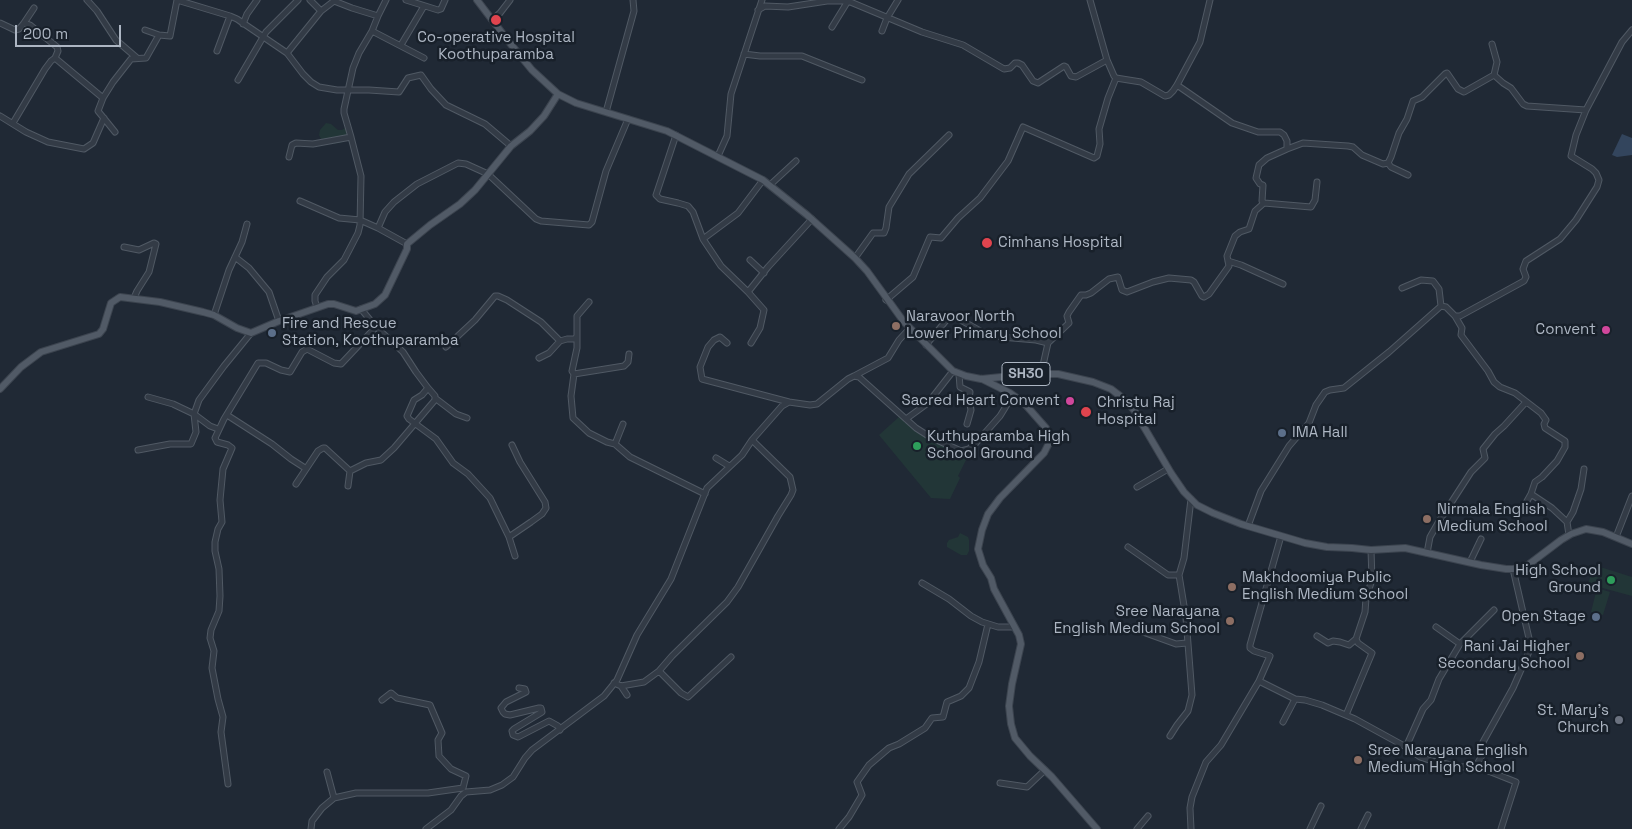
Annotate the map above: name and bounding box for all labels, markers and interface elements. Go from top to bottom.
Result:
marker: Co-operative Hospital Koothuparamba [489,13,503,27]
scale bar [18,15,124,47]
text: 200 m [23,24,68,43]
place label: Co-operative Hospital Koothuparamba [417,29,575,64]
place label: Cimhans Hospital [998,234,1122,252]
marker: Cimhans Hospital [980,236,994,250]
place label: Naravoor North Lower Primary School [906,308,1062,343]
place label: Fire and Rescue Station, Koothuparamba [282,315,459,350]
marker: Naravoor North Lower Primary School [890,320,902,332]
place label: Convent [1536,321,1596,339]
marker: Convent [1600,324,1612,336]
marker: Fire and Rescue Station, Koothuparamba [266,327,278,339]
road number: SH30 [1002,362,1050,386]
place label: Sacred Heart Convent [901,392,1060,410]
place label: Christu Raj Hospital [1097,394,1175,429]
marker: Sacred Heart Convent [1064,395,1076,407]
marker: Christu Raj Hospital [1079,405,1093,419]
place label: IMA Hall [1292,424,1348,442]
marker: IMA Hall [1276,427,1288,439]
place label: Kuthuparamba High School Ground [927,428,1070,463]
marker: Kuthuparamba High School Ground [911,440,923,452]
place label: Nirmala English Medium School [1437,501,1548,536]
marker: Nirmala English Medium School [1421,513,1433,525]
place label: High School Ground [1515,562,1601,597]
place label: Makhdoomiya Public English Medium School [1242,569,1408,604]
marker: High School Ground [1605,574,1617,586]
marker: Makhdoomiya Public English Medium School [1226,581,1238,593]
place label: Sree Narayana English Medium School [1054,603,1220,638]
place label: Open Stage [1501,608,1586,626]
marker: Open Stage [1590,611,1602,623]
marker: Sree Narayana English Medium School [1224,615,1236,627]
place label: Rani Jai Higher Secondary School [1438,638,1570,673]
marker: Rani Jai Higher Secondary School [1574,650,1586,662]
place label: St. Mary's Church [1537,702,1609,737]
marker: St. Mary's Church [1613,714,1625,726]
place label: Sree Narayana English Medium High School [1368,742,1528,777]
marker: Sree Narayana English Medium High School [1352,754,1364,766]

